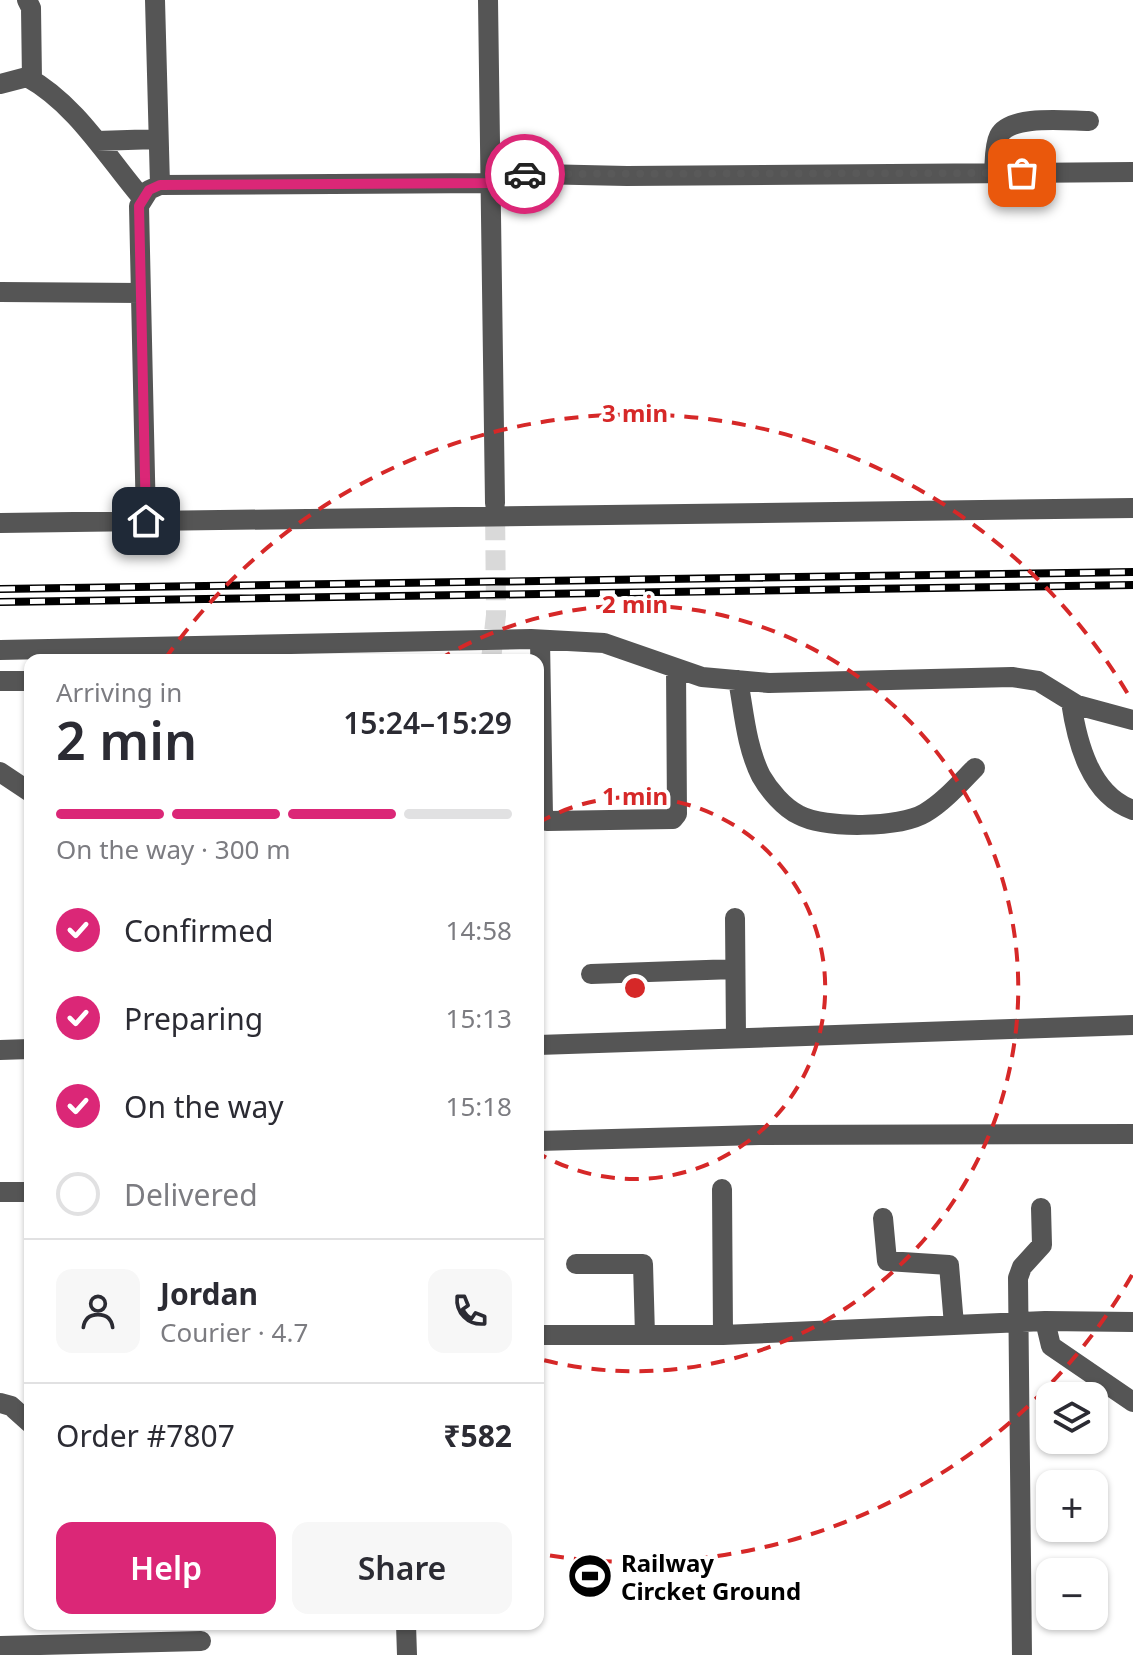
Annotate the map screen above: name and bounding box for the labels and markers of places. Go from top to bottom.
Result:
pin [988,139,1056,207]
pin [112,487,180,555]
centre of rings [621,974,649,1002]
place label: Railway Circket Ground [621,1546,801,1607]
sports icon: Railway Circket Ground [566,1552,614,1600]

